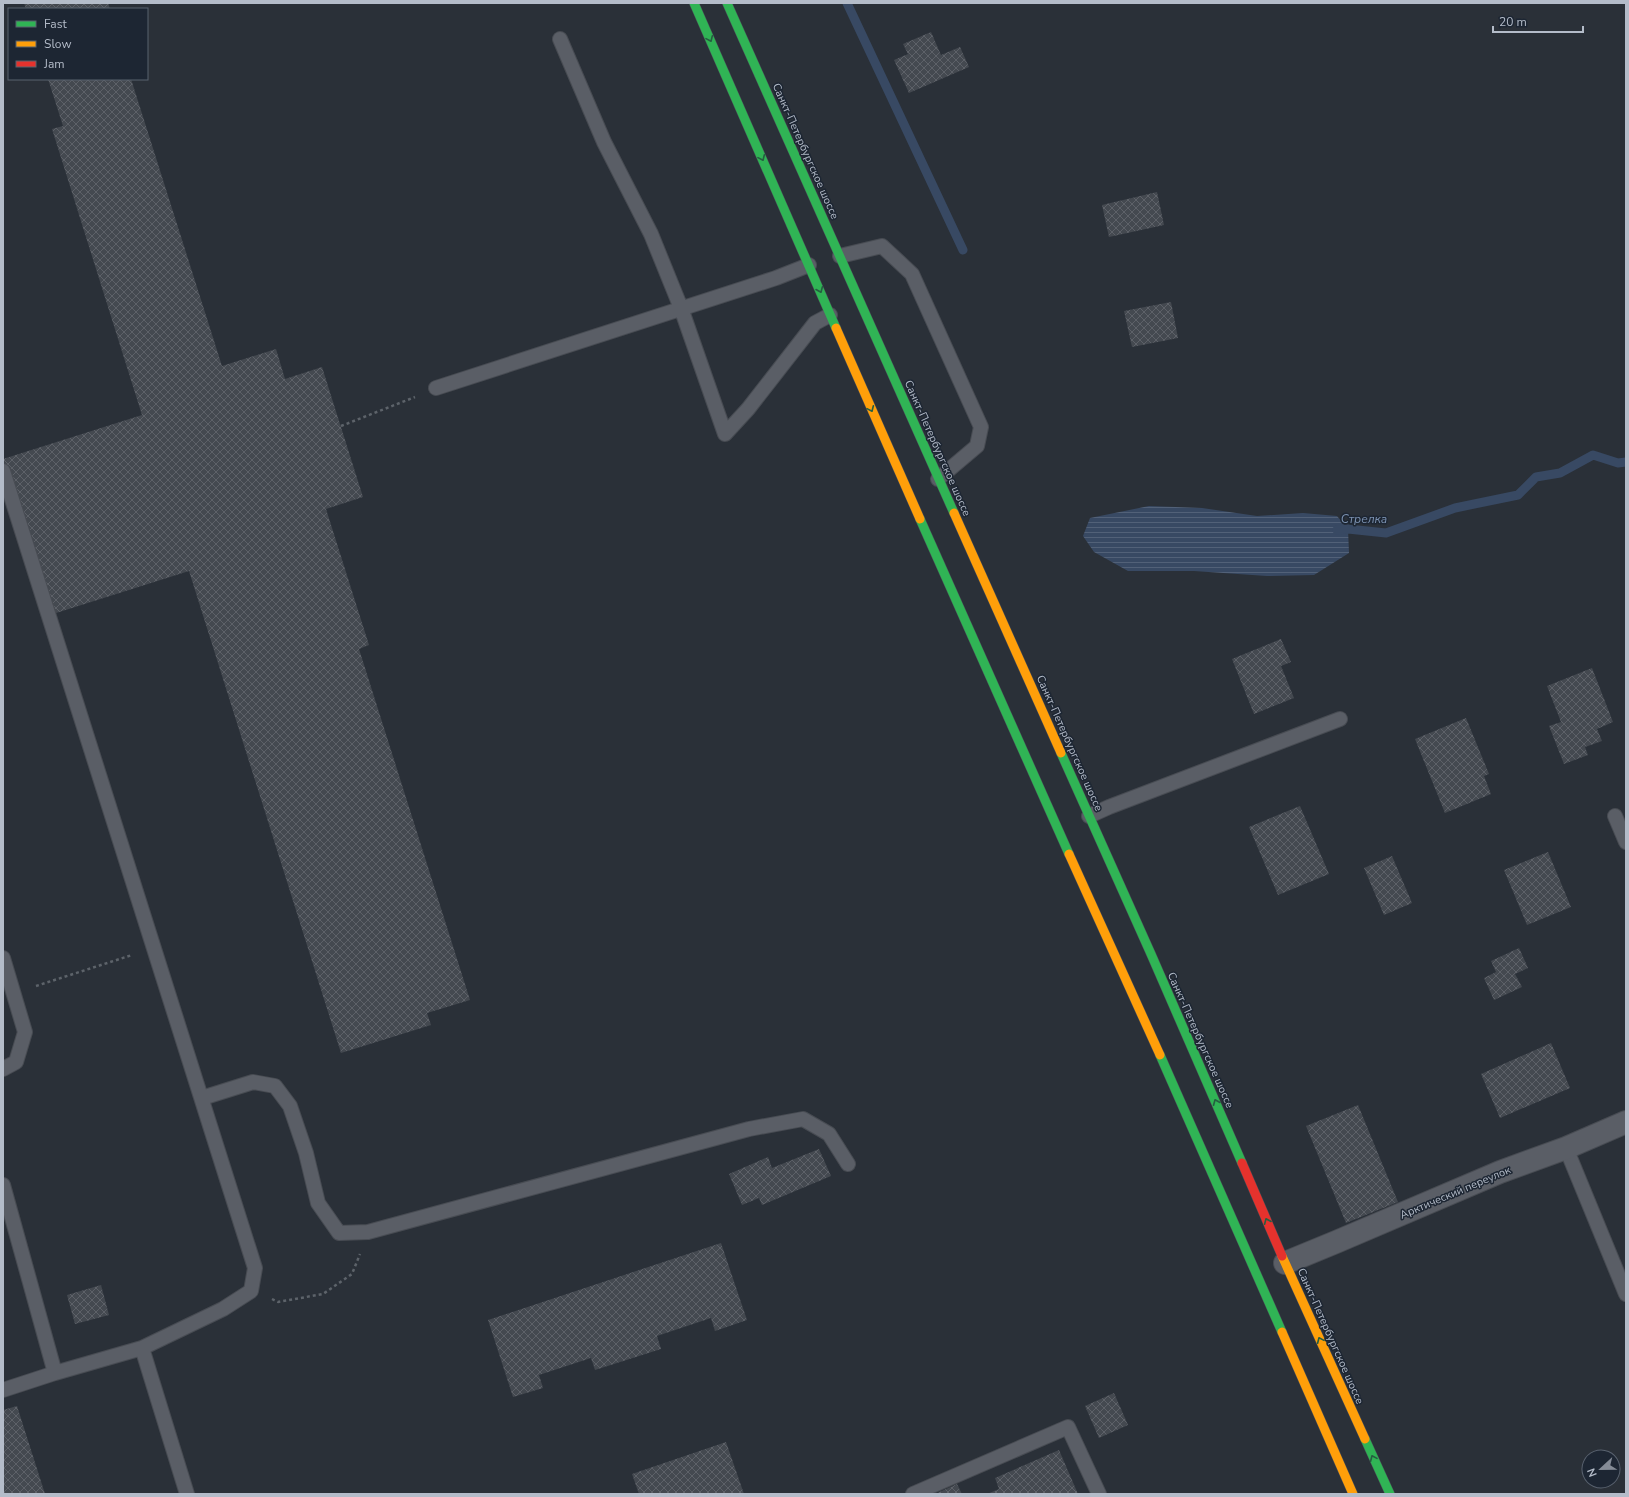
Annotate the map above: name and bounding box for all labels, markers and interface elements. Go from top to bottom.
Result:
legend [8,8,148,80]
scale bar [1493,8,1583,34]
text: 20 m [1499,14,1527,30]
text: Fast [44,16,67,32]
one-way arrow [705,34,713,42]
text: Slow [44,36,72,52]
text: Jam [43,56,65,72]
street label: Санкт-Петербургское шоссе [769,81,842,222]
one-way arrow [757,153,765,161]
one-way arrow [815,286,823,293]
street label: Санкт-Петербургское шоссе [901,378,974,519]
one-way arrow [867,406,875,413]
water label: Стрелка [1341,511,1387,527]
street label: Санкт-Петербургское шоссе [1033,673,1106,814]
street label: Санкт-Петербургское шоссе [1164,970,1237,1111]
one-way arrow [1212,1098,1220,1105]
street label: Арктический переулок [1398,1162,1513,1223]
one-way arrow [1264,1218,1272,1226]
street label: Санкт-Петербургское шоссе [1294,1266,1367,1407]
one-way arrow [1317,1337,1325,1344]
north arrow [1581,1449,1621,1489]
one-way arrow [1370,1455,1378,1462]
text: N [1584,1466,1601,1479]

